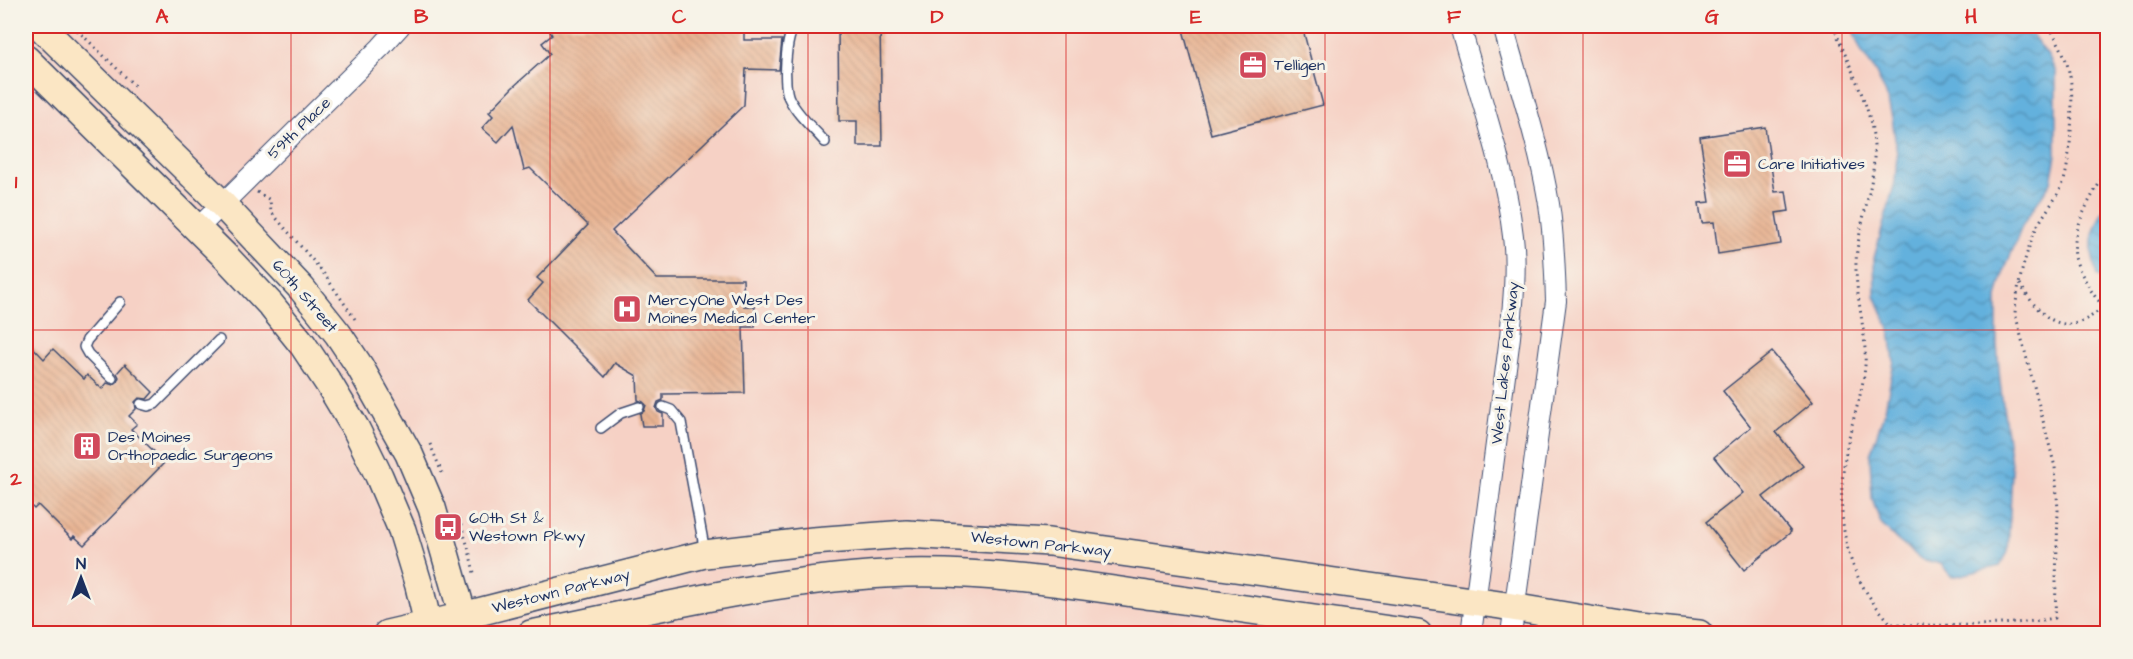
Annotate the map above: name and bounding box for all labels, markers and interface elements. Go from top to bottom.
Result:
text: A [156,3,169,31]
text: B [414,3,429,31]
text: C [672,3,687,31]
text: D [931,3,944,31]
text: E [1190,3,1202,31]
text: F [1447,3,1462,31]
text: G [1705,3,1719,31]
text: H [1965,3,1977,31]
office icon: Telligen [1237,49,1269,81]
place label: Telligen [1274,54,1325,77]
street label: 59th Place [262,92,336,164]
office icon: Care Initiatives [1721,148,1753,180]
place label: Care Initiatives [1758,153,1865,175]
text: 1 [15,168,18,196]
street label: 60th Street [267,255,343,338]
street label: West Lakes Parkway [1486,280,1526,446]
place label: MercyOne West Des Moines Medical Center [648,289,816,329]
hospital icon: MercyOne West Des Moines Medical Center [611,293,643,325]
place label: Des Moines Orthopaedic Surgeons [108,426,273,467]
building icon: Des Moines Orthopaedic Surgeons [71,430,103,462]
text: 2 [9,465,22,493]
place label: 60th St & Westown Pkwy [469,507,586,548]
bus stop icon: 60th St & Westown Pkwy [432,511,464,543]
street label: Westown Parkway [969,526,1113,563]
north arrow [51,548,111,608]
text: N [76,553,86,575]
street label: Westown Parkway [490,563,633,620]

